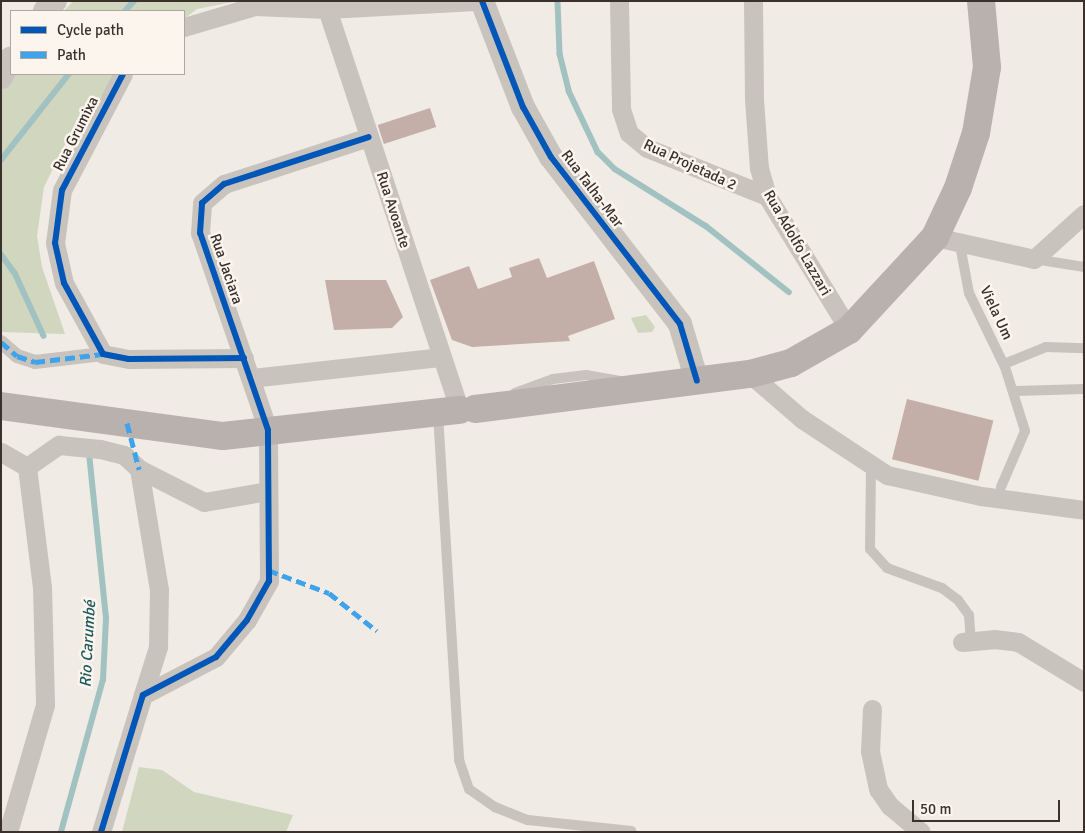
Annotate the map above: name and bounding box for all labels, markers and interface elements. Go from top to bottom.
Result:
legend [10,10,185,75]
text: Cycle path [57,21,124,39]
text: Path [57,46,86,64]
street label: Rua Grumixa [49,94,103,174]
street label: Rua Projetada 2 [641,136,739,194]
street label: Rua Talha-Mar [557,147,627,231]
street label: Rua Avoante [372,169,414,251]
street label: Rua Adolfo Lazzari [759,187,835,299]
street label: Rua Jaciara [206,231,246,307]
street label: Viela Um [976,283,1016,343]
water label: Rio Carumbé [76,600,100,688]
scale bar [915,790,1062,822]
text: 50 m [920,800,951,818]

